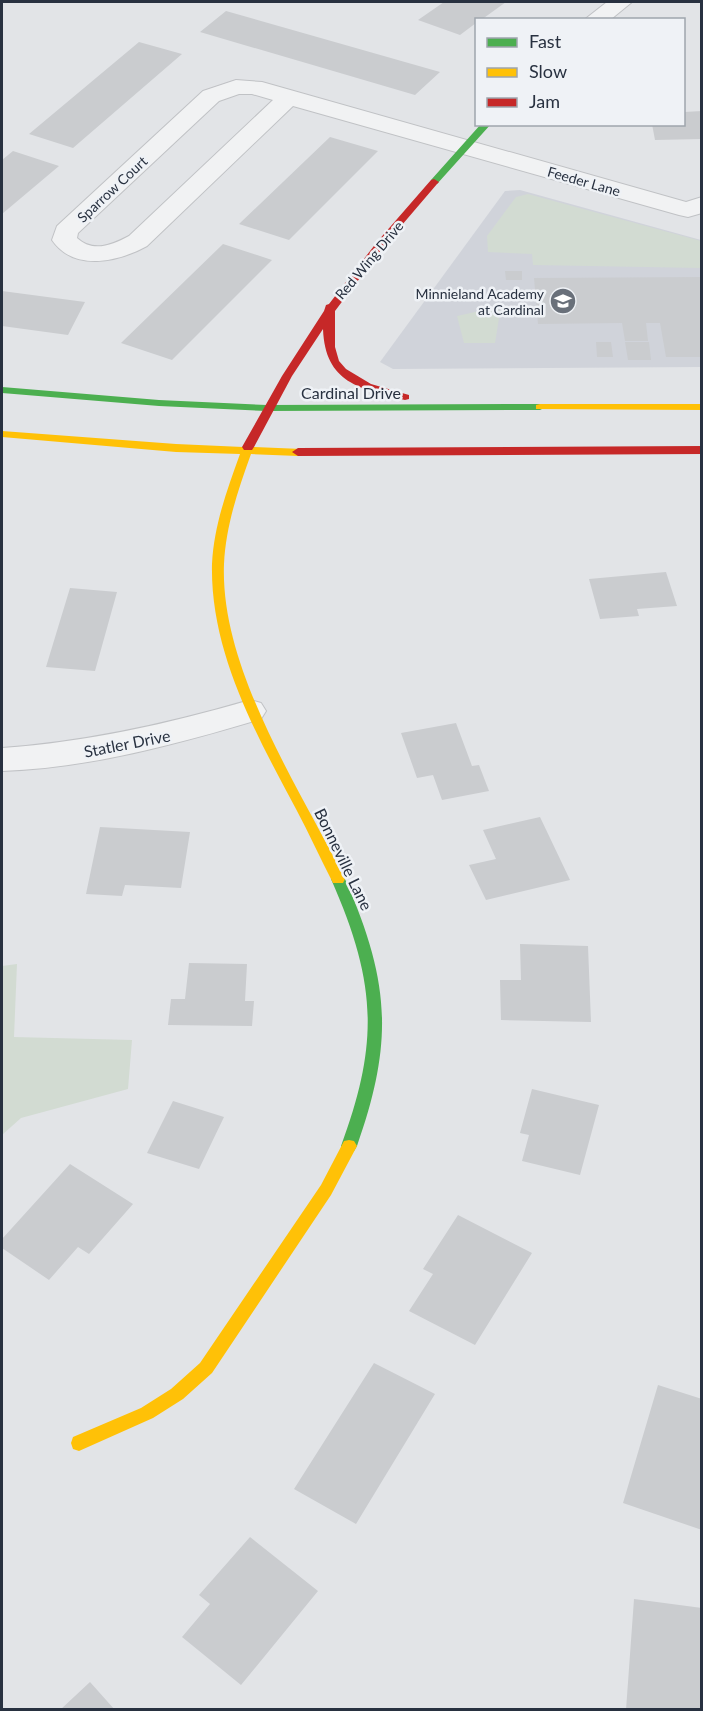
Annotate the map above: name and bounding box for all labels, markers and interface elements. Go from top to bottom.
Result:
legend [475,18,685,126]
text: Fast [529,30,562,52]
text: Slow [529,60,567,82]
text: Jam [529,90,560,112]
street label: Sparrow Court [74,152,150,226]
street label: Feeder Lane [546,162,622,200]
street label: Red Wing Drive [331,217,407,303]
place label: Minnieland Academy at Cardinal [416,285,545,318]
school or university icon: Minnieland Academy at Cardinal [548,286,578,316]
street label: Cardinal Drive [301,383,401,402]
street label: Statler Drive [82,725,172,761]
street label: Bonneville Lane [311,805,377,913]

